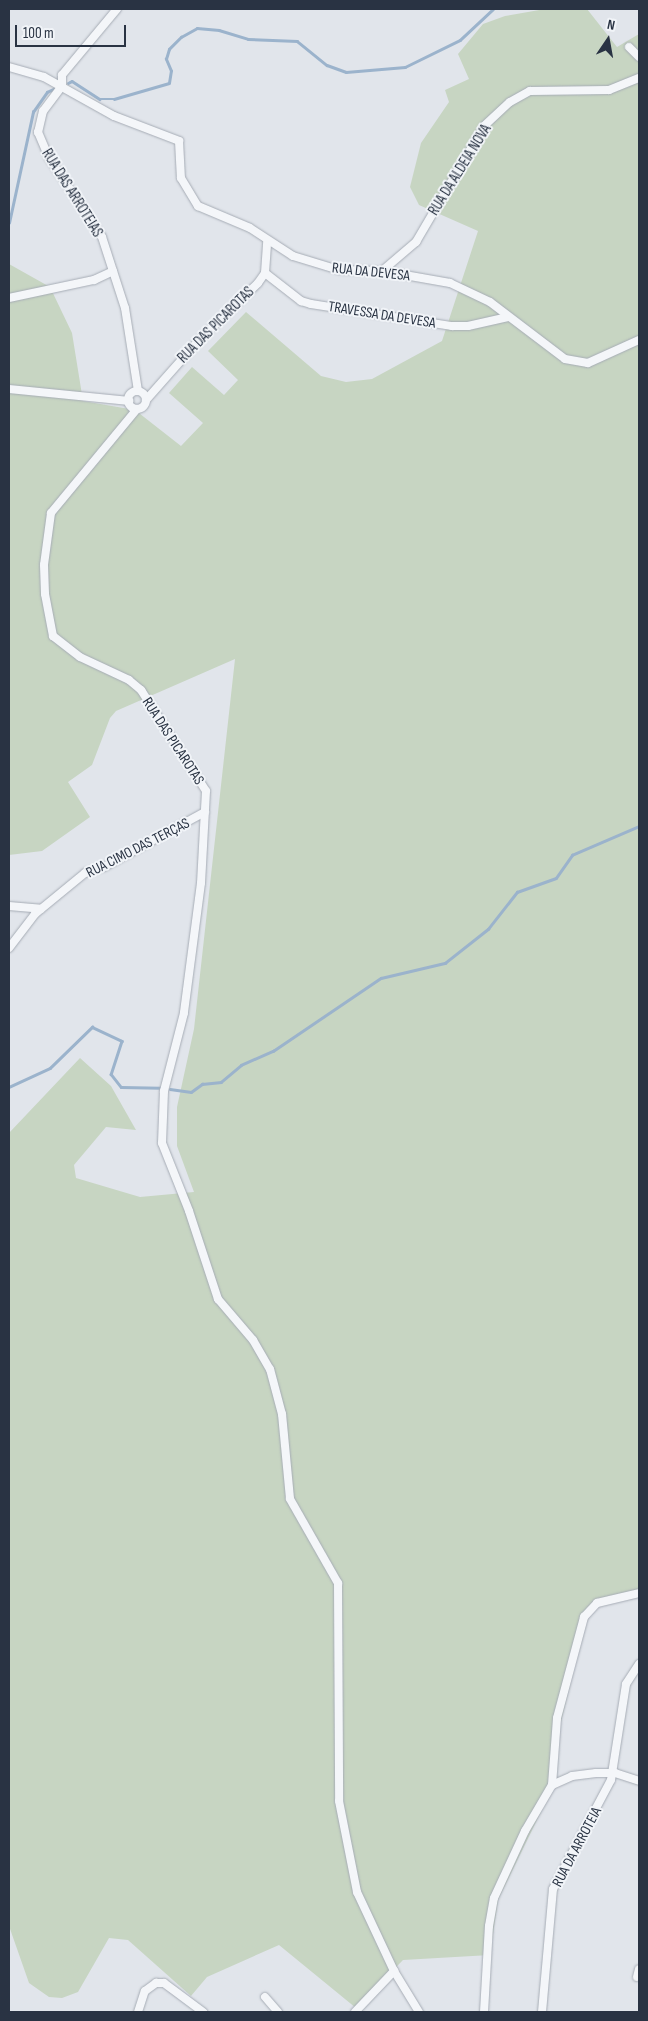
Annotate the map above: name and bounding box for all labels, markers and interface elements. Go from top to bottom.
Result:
scale bar [18,15,129,47]
north arrow [583,15,633,65]
text: N [606,16,617,34]
text: 100 m [23,24,54,43]
street label: RUA DA ALDEIA NOVA [425,121,495,219]
street label: RUA DAS ARROTEIAS [38,145,106,241]
street label: RUA DA DEVESA [331,259,411,285]
street label: RUA DAS PICAROTAS [174,283,258,367]
street label: TRAVESSA DA DEVESA [327,298,437,332]
street label: RUA DAS PICAROTAS [138,694,208,788]
street label: RUA CIMO DAS TERÇAS [83,814,193,882]
street label: RUA DA ARROTEIA [548,1804,606,1890]

